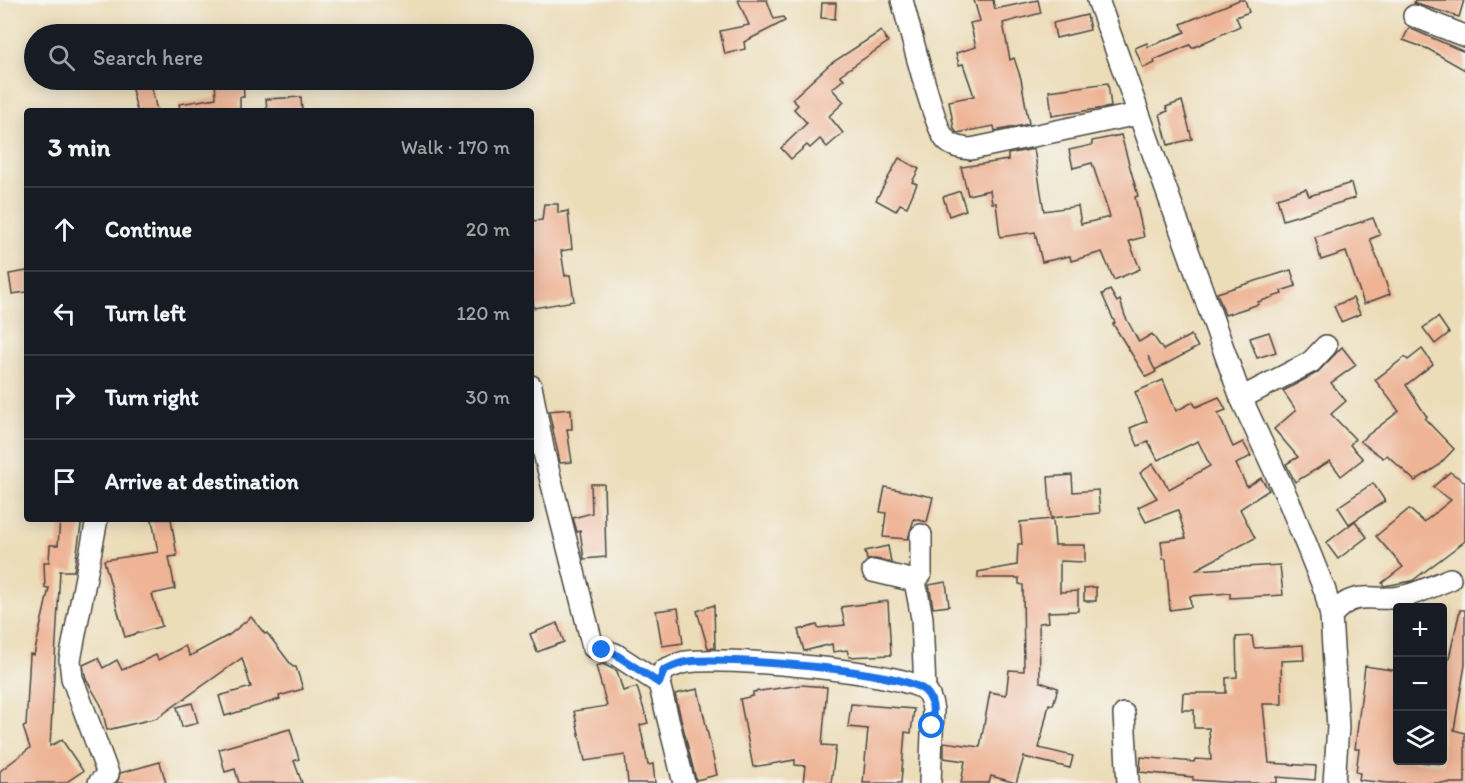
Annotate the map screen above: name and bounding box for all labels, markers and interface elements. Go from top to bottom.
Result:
search box [24,24,534,90]
icon: search [45,41,78,74]
text: Search here [93,44,203,71]
text: 3 min [48,131,110,163]
text: Walk · 170 m [401,135,510,159]
icon: ahead [48,213,81,246]
text: Continue [105,216,192,243]
text: 20 m [466,217,510,241]
icon: left [48,297,81,330]
text: Turn left [105,300,186,327]
text: 120 m [457,301,510,325]
icon: right [48,381,81,414]
text: Turn right [105,384,199,411]
text: 30 m [465,385,510,409]
icon: arrive [48,465,81,498]
text: Arrive at destination [105,468,299,495]
map controls [1393,603,1447,765]
button: + [1393,603,1447,657]
route end [588,636,614,662]
button: − [1393,657,1447,711]
button: layers [1393,711,1447,765]
route start [918,712,944,738]

